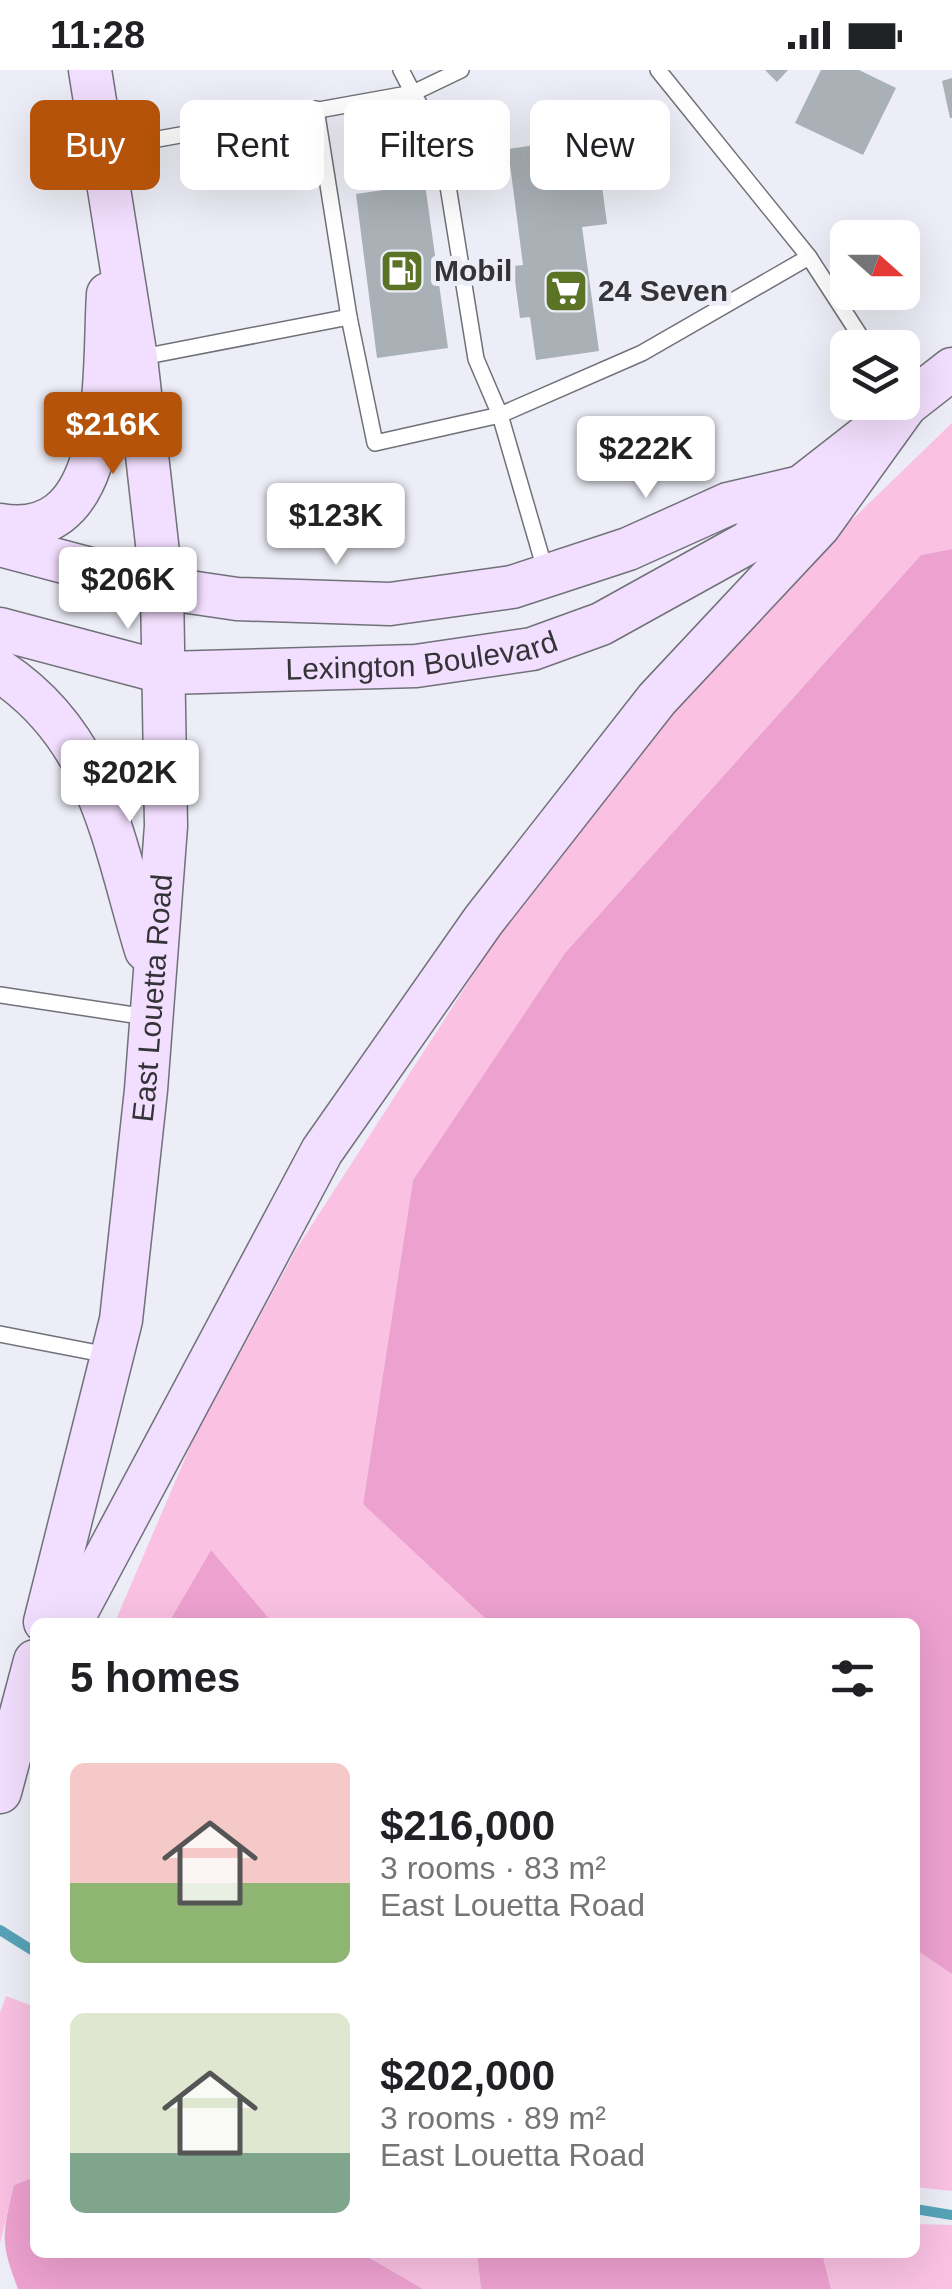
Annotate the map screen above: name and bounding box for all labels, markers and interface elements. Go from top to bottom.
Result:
text: 11:28 [50,14,145,56]
chip: Buy [30,100,160,190]
chip: Rent [180,100,324,190]
chip: Filters [344,100,510,190]
chip: New [530,100,670,190]
north arrow [830,220,920,310]
map controls [830,220,920,420]
fuel station icon: Mobil [379,248,425,294]
place label: Mobil [434,254,512,287]
supermarket icon: 24 Seven [543,268,589,314]
place label: 24 Seven [598,274,728,307]
button: layers [830,330,920,420]
pin: $216K [43,392,183,477]
text: $216K [66,406,160,442]
pin: $222K [576,416,716,501]
text: $222K [599,430,693,466]
pin: $123K [266,483,406,568]
text: $123K [289,497,383,533]
pin: $206K [58,547,198,632]
text: $206K [81,561,175,597]
street label: Lexington Boulevard [285,624,562,686]
pin: $202K [60,740,200,825]
text: $202K [83,754,177,790]
street label: East Louetta Road [126,873,178,1124]
icon: filters [825,1651,880,1706]
text: 5 homes [70,1654,240,1701]
text: $216,000 [380,1802,555,1849]
icon: home [150,1803,270,1923]
text: 3 rooms · 83 m² [380,1850,606,1886]
text: East Louetta Road [380,1887,645,1923]
text: $202,000 [380,2052,555,2099]
icon: home [150,2053,270,2173]
text: 3 rooms · 89 m² [380,2100,606,2136]
text: East Louetta Road [380,2137,645,2173]

